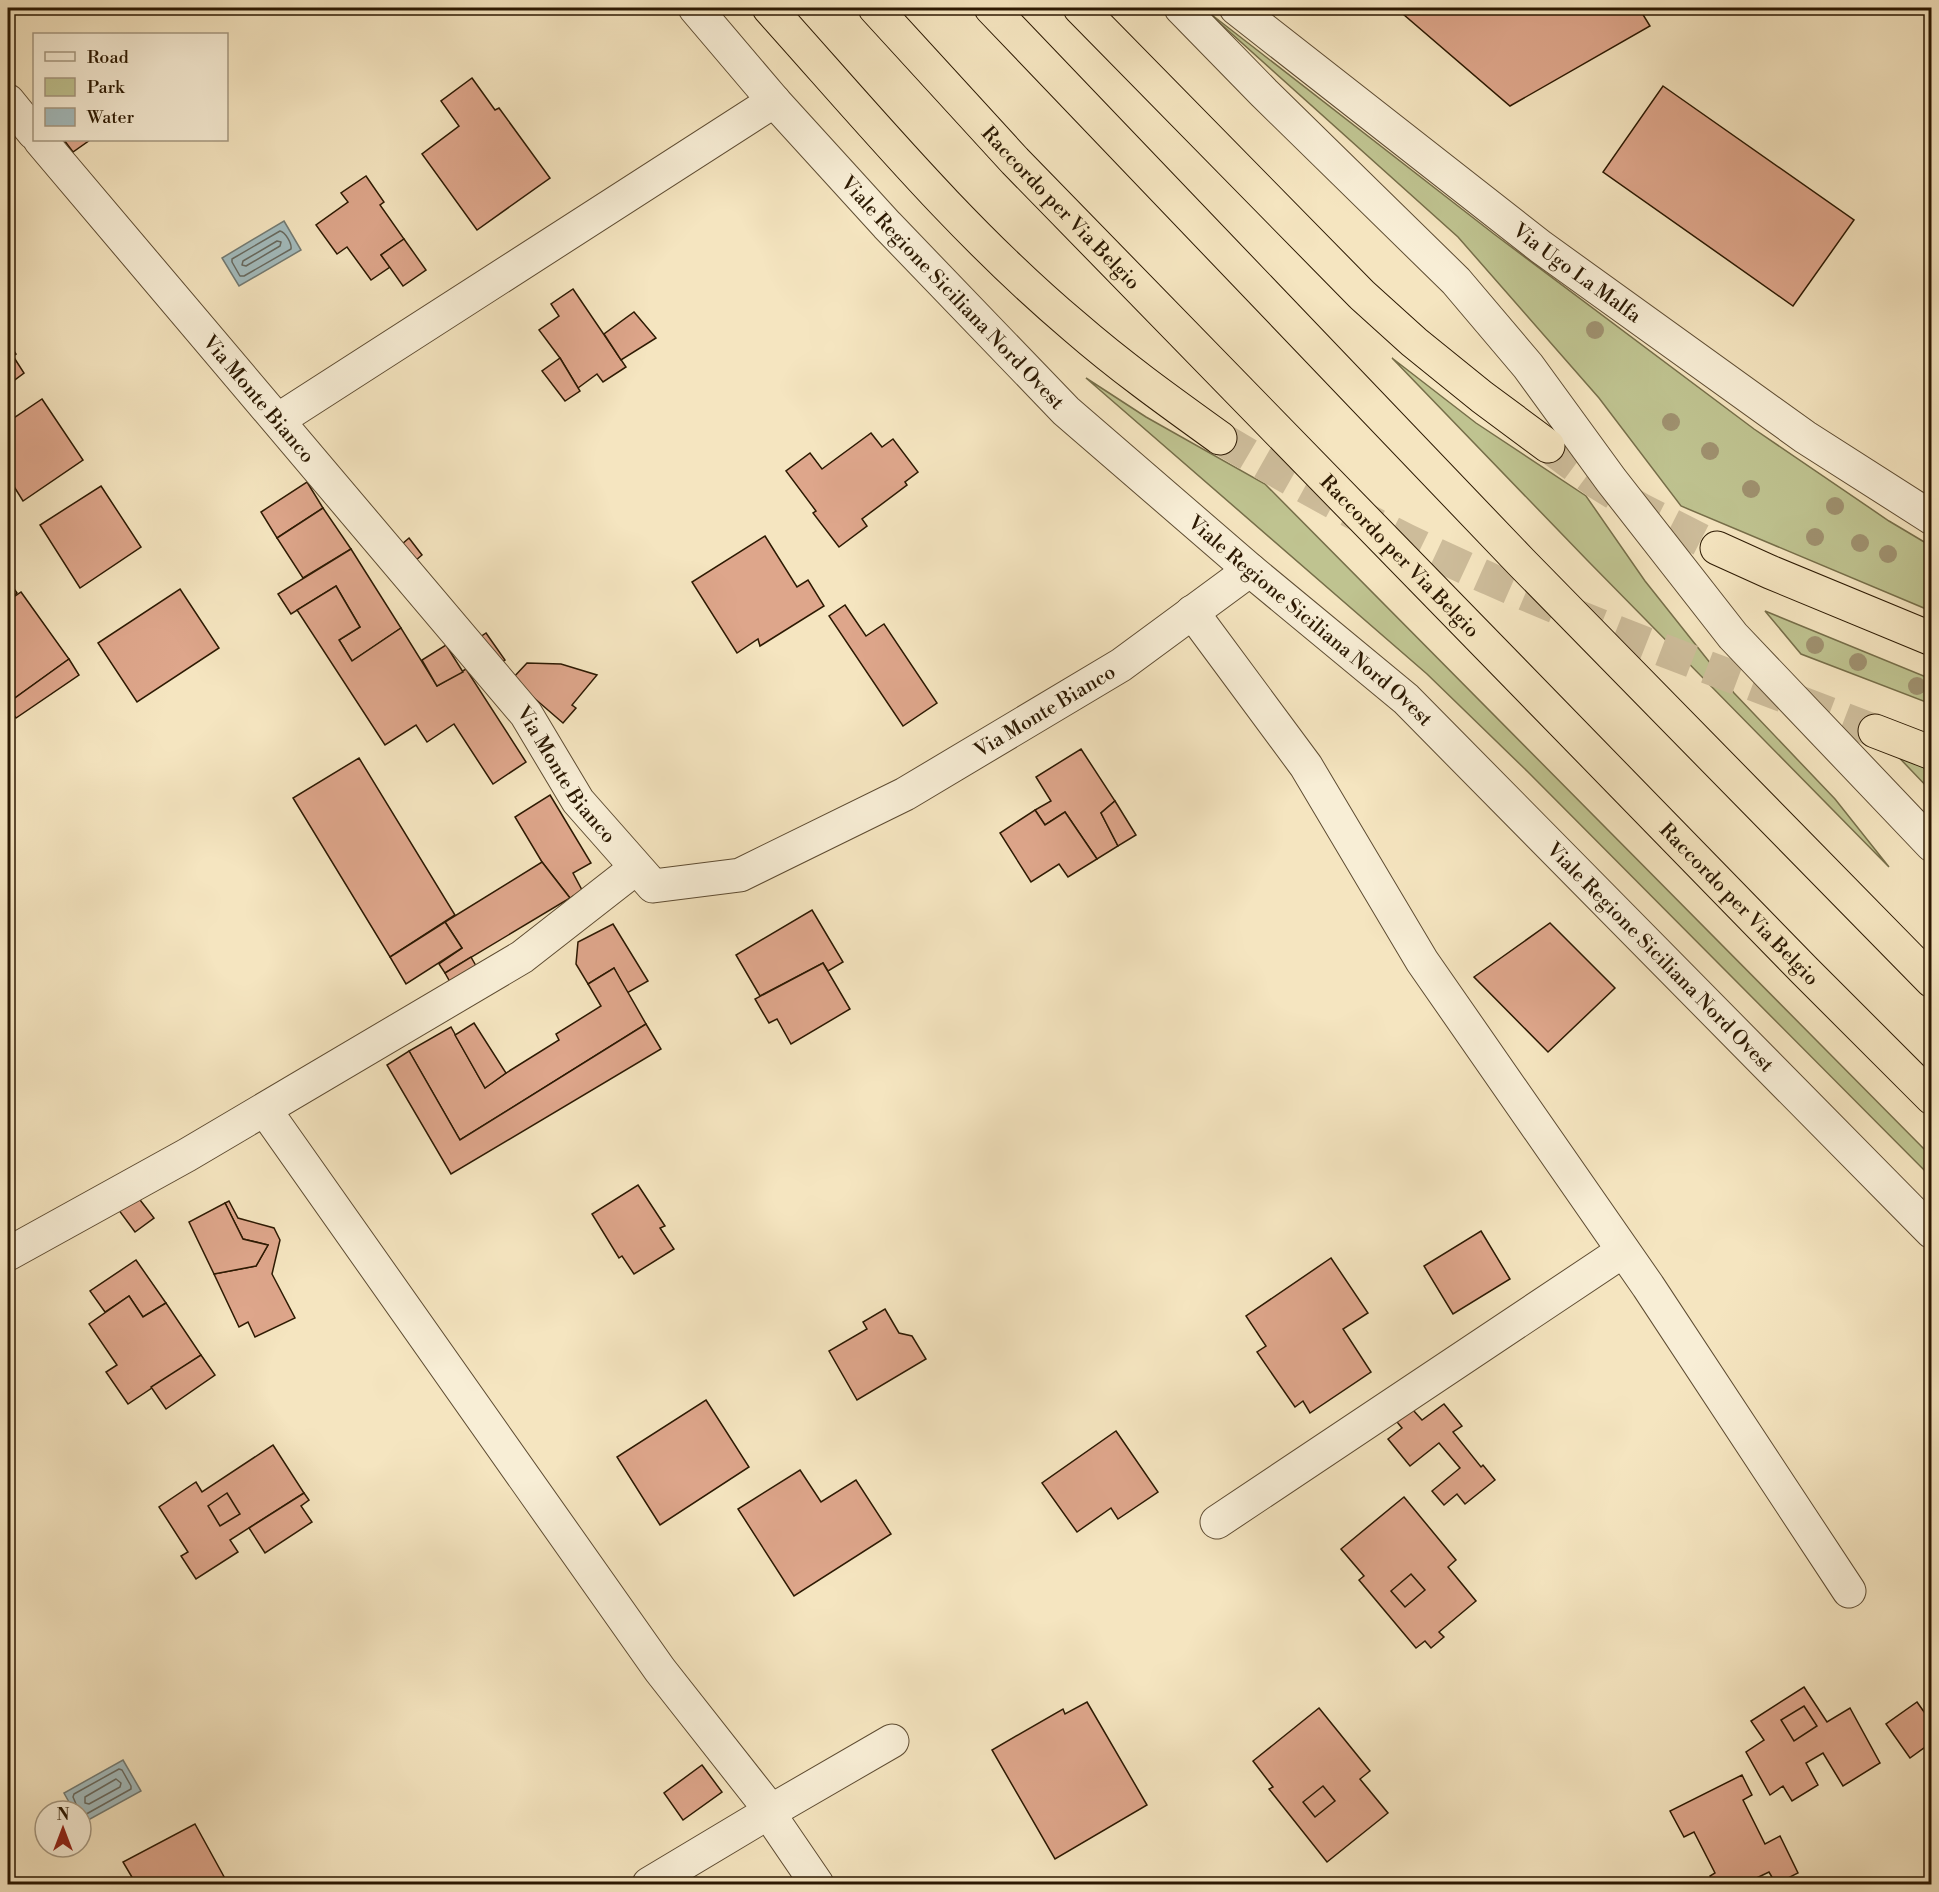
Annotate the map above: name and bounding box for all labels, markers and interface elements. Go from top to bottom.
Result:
legend [33,33,228,141]
text: Road [87,46,130,69]
text: Park [87,76,126,99]
text: Water [86,106,135,129]
street label: Raccordo per Via Belgio [975,122,1145,296]
street label: Viale Regione Siciliana Nord Ovest [834,171,1069,415]
street label: Via Ugo La Malfa [1506,218,1646,330]
street label: Via Monte Bianco [196,330,319,469]
street label: Raccordo per Via Belgio [1314,470,1484,644]
street label: Viale Regione Siciliana Nord Ovest [1181,510,1437,732]
street label: Via Monte Bianco [969,660,1121,764]
street label: Via Monte Bianco [510,701,620,849]
street label: Raccordo per Via Belgio [1653,818,1823,992]
street label: Viale Regione Siciliana Nord Ovest [1540,837,1778,1078]
north arrow [33,1799,93,1859]
text: N [57,1805,70,1825]

